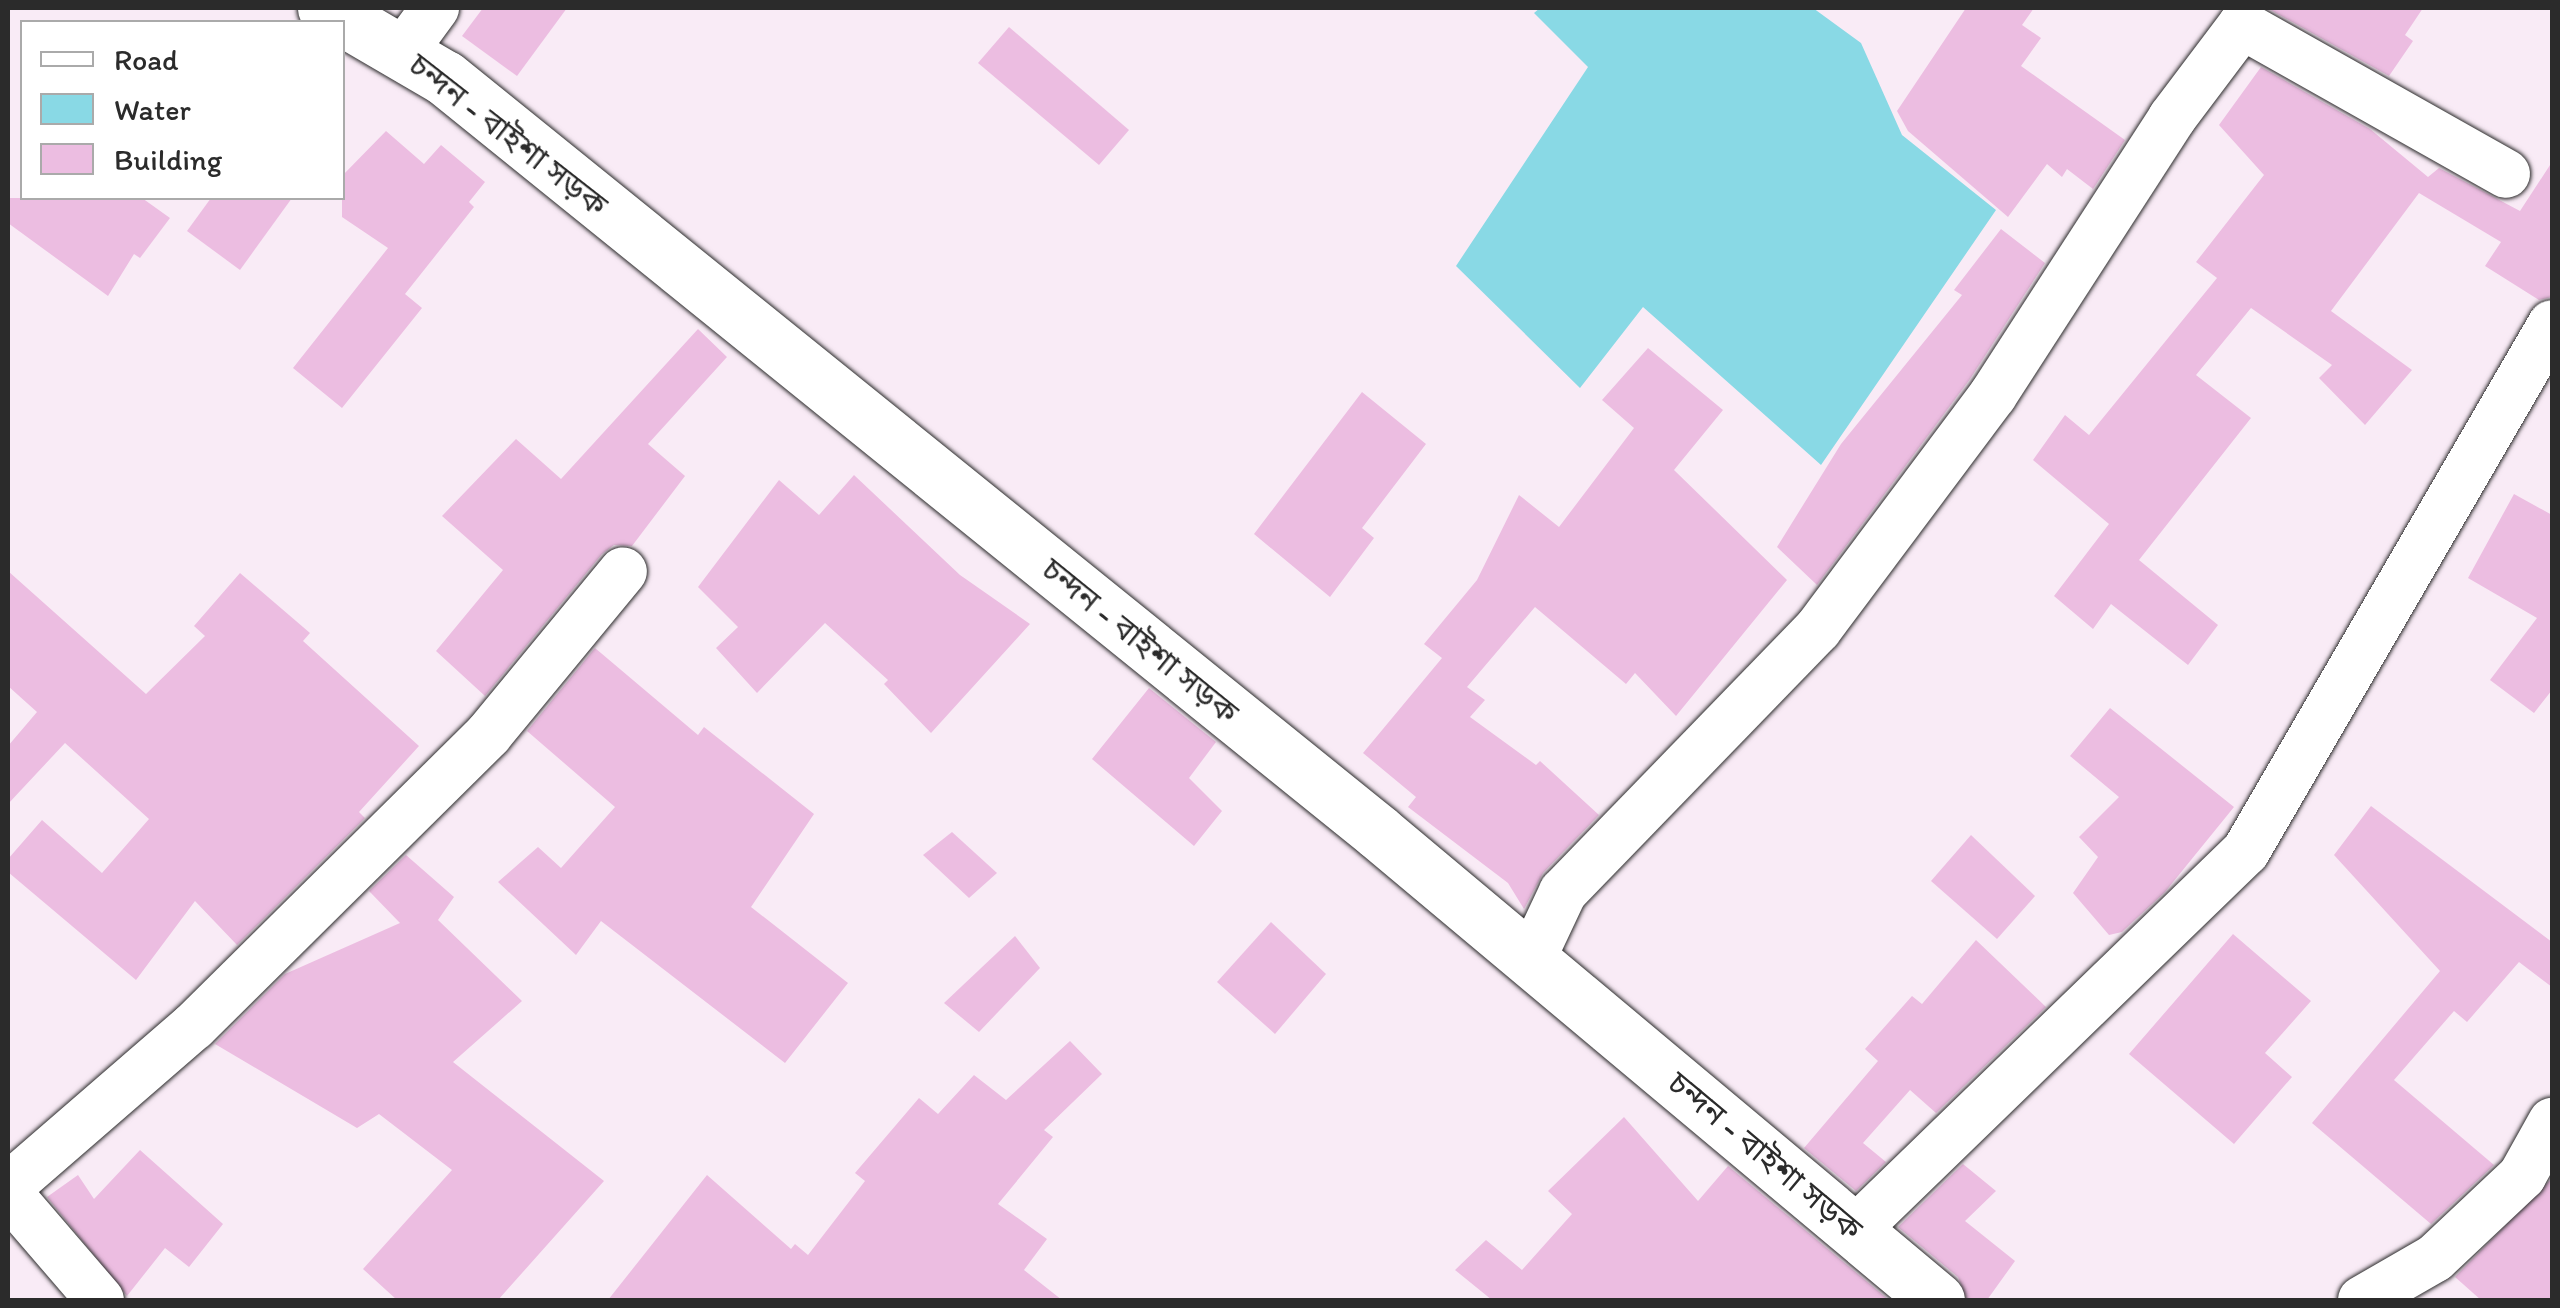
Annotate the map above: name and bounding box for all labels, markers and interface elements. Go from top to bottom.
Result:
legend [20,20,345,200]
text: Road [114,41,179,78]
street label: চন্দন - বাইশা সড়ক [401,45,615,225]
text: Water [114,91,191,128]
text: Building [114,141,222,178]
street label: চন্দন - বাইশা সড়ক [1034,550,1246,732]
street label: চন্দন - বাইশা সড়ক [1660,1064,1870,1248]

